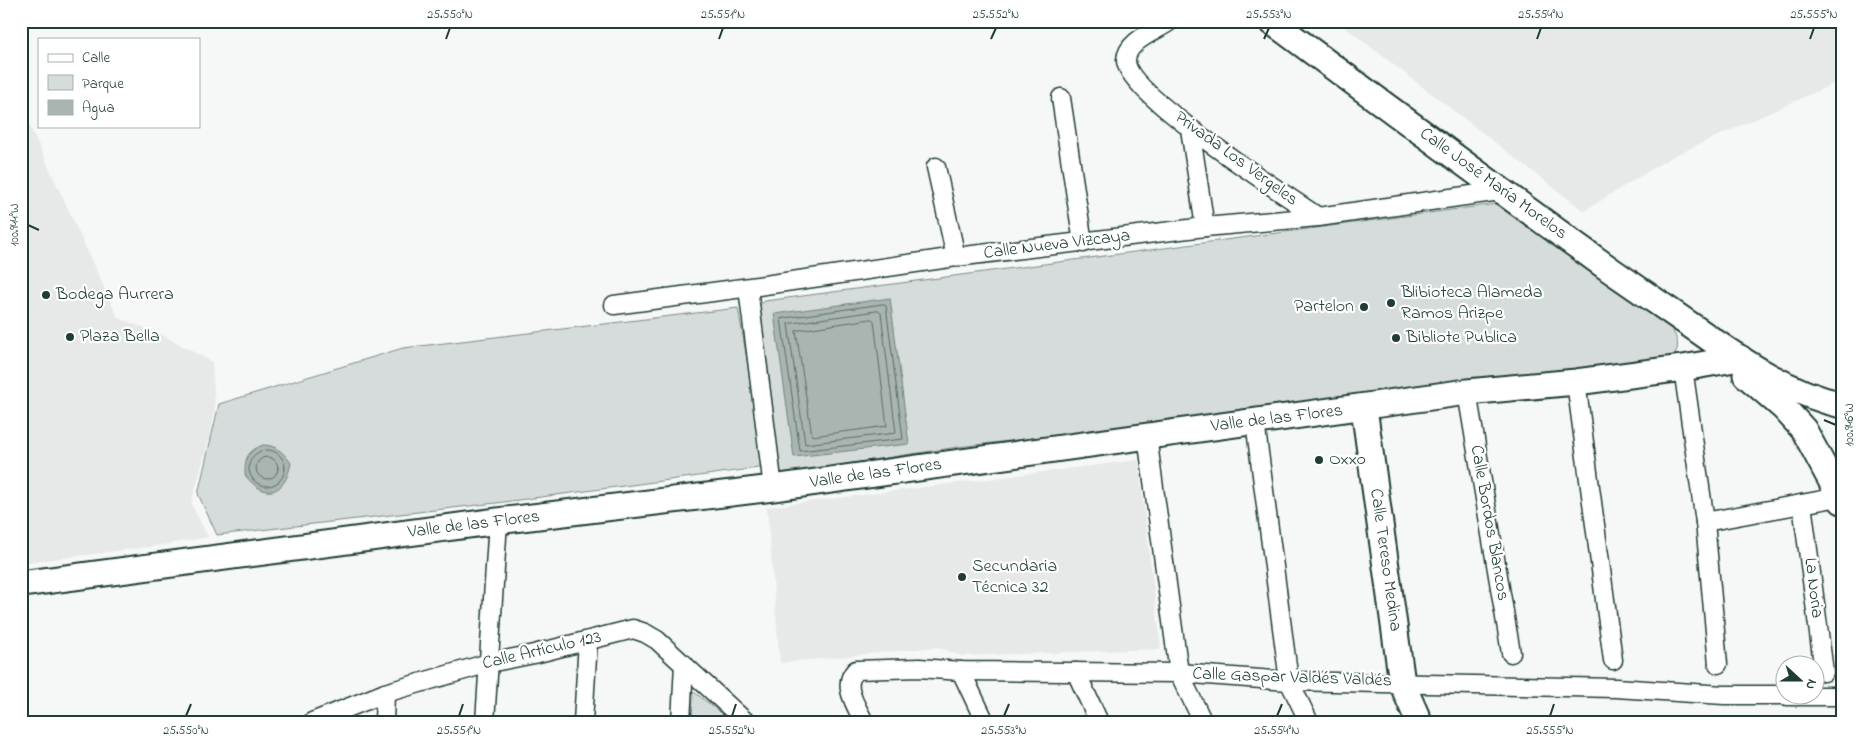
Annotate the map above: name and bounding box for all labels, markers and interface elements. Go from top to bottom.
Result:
text: 25.550°N [427,6,473,24]
text: 25.551°N [701,6,745,24]
text: 25.552°N [973,6,1019,24]
text: 25.553°N [1246,6,1292,24]
text: 25.554°N [1518,6,1564,24]
text: 25.555°N [1790,6,1838,24]
legend [38,38,200,128]
text: Calle [82,47,110,69]
text: Parque [82,73,124,95]
text: Agua [82,97,115,120]
street label: Privada Los Vergeles [1168,105,1303,214]
street label: Calle José María Morelos [1414,121,1572,247]
text: 100.944°W [6,204,24,246]
street label: Calle Nueva Vizcaya [982,223,1132,267]
place label: Blibioteca Alameda Ramos Arizpe [1400,280,1542,327]
place label: Bodega Aurrera [55,282,174,309]
marker: Bodega Aurrera [40,289,52,301]
place label: Partelon [1294,294,1354,320]
marker: Blibioteca Alameda Ramos Arizpe [1385,297,1397,309]
marker: Partelon [1358,301,1370,313]
place label: Plaza Bella [80,324,160,350]
place label: Bibliote Publica [1405,325,1517,351]
marker: Plaza Bella [64,331,76,343]
marker: Bibliote Publica [1390,332,1402,344]
street label: Valle de las Flores [1209,398,1344,440]
text: 100.946°W [1841,404,1859,446]
street label: Calle Bordos Blancos [1463,443,1515,603]
place label: Oxxo [1329,447,1366,473]
street label: Valle de las Flores [807,452,944,496]
marker: Oxxo [1313,454,1325,466]
street label: Calle Tereso Medina [1362,487,1408,633]
street label: Valle de las Flores [406,504,541,546]
place label: Secundaria Técnica 32 [972,554,1057,601]
street label: La Noria [1796,556,1830,620]
marker: Secundaria Técnica 32 [956,571,968,583]
street label: Calle Artículo 123 [480,625,604,677]
north arrow [1776,656,1826,706]
street label: Calle Gaspar Valdés Valdés [1192,662,1392,694]
text: N [1799,676,1822,692]
text: 25.550°N [163,722,209,740]
text: 25.551°N [437,722,481,740]
text: 25.552°N [709,722,755,740]
text: 25.553°N [981,722,1027,740]
text: 25.554°N [1254,722,1300,740]
text: 25.555°N [1526,722,1574,740]

